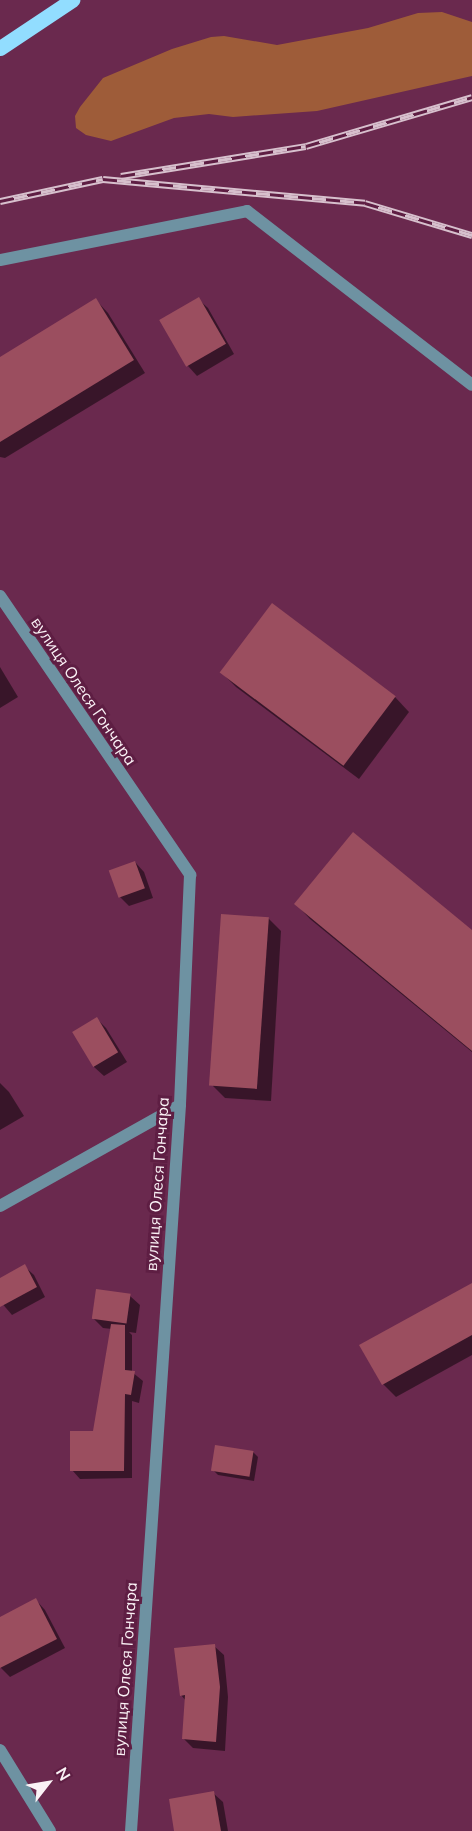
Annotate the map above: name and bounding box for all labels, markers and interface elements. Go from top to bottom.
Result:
street label: вулиця Олеся Гончара [27,613,141,769]
street label: вулиця Олеся Гончара [141,1096,173,1272]
street label: вулиця Олеся Гончара [109,1581,141,1757]
north arrow [18,1753,78,1813]
text: N [52,1763,75,1784]

